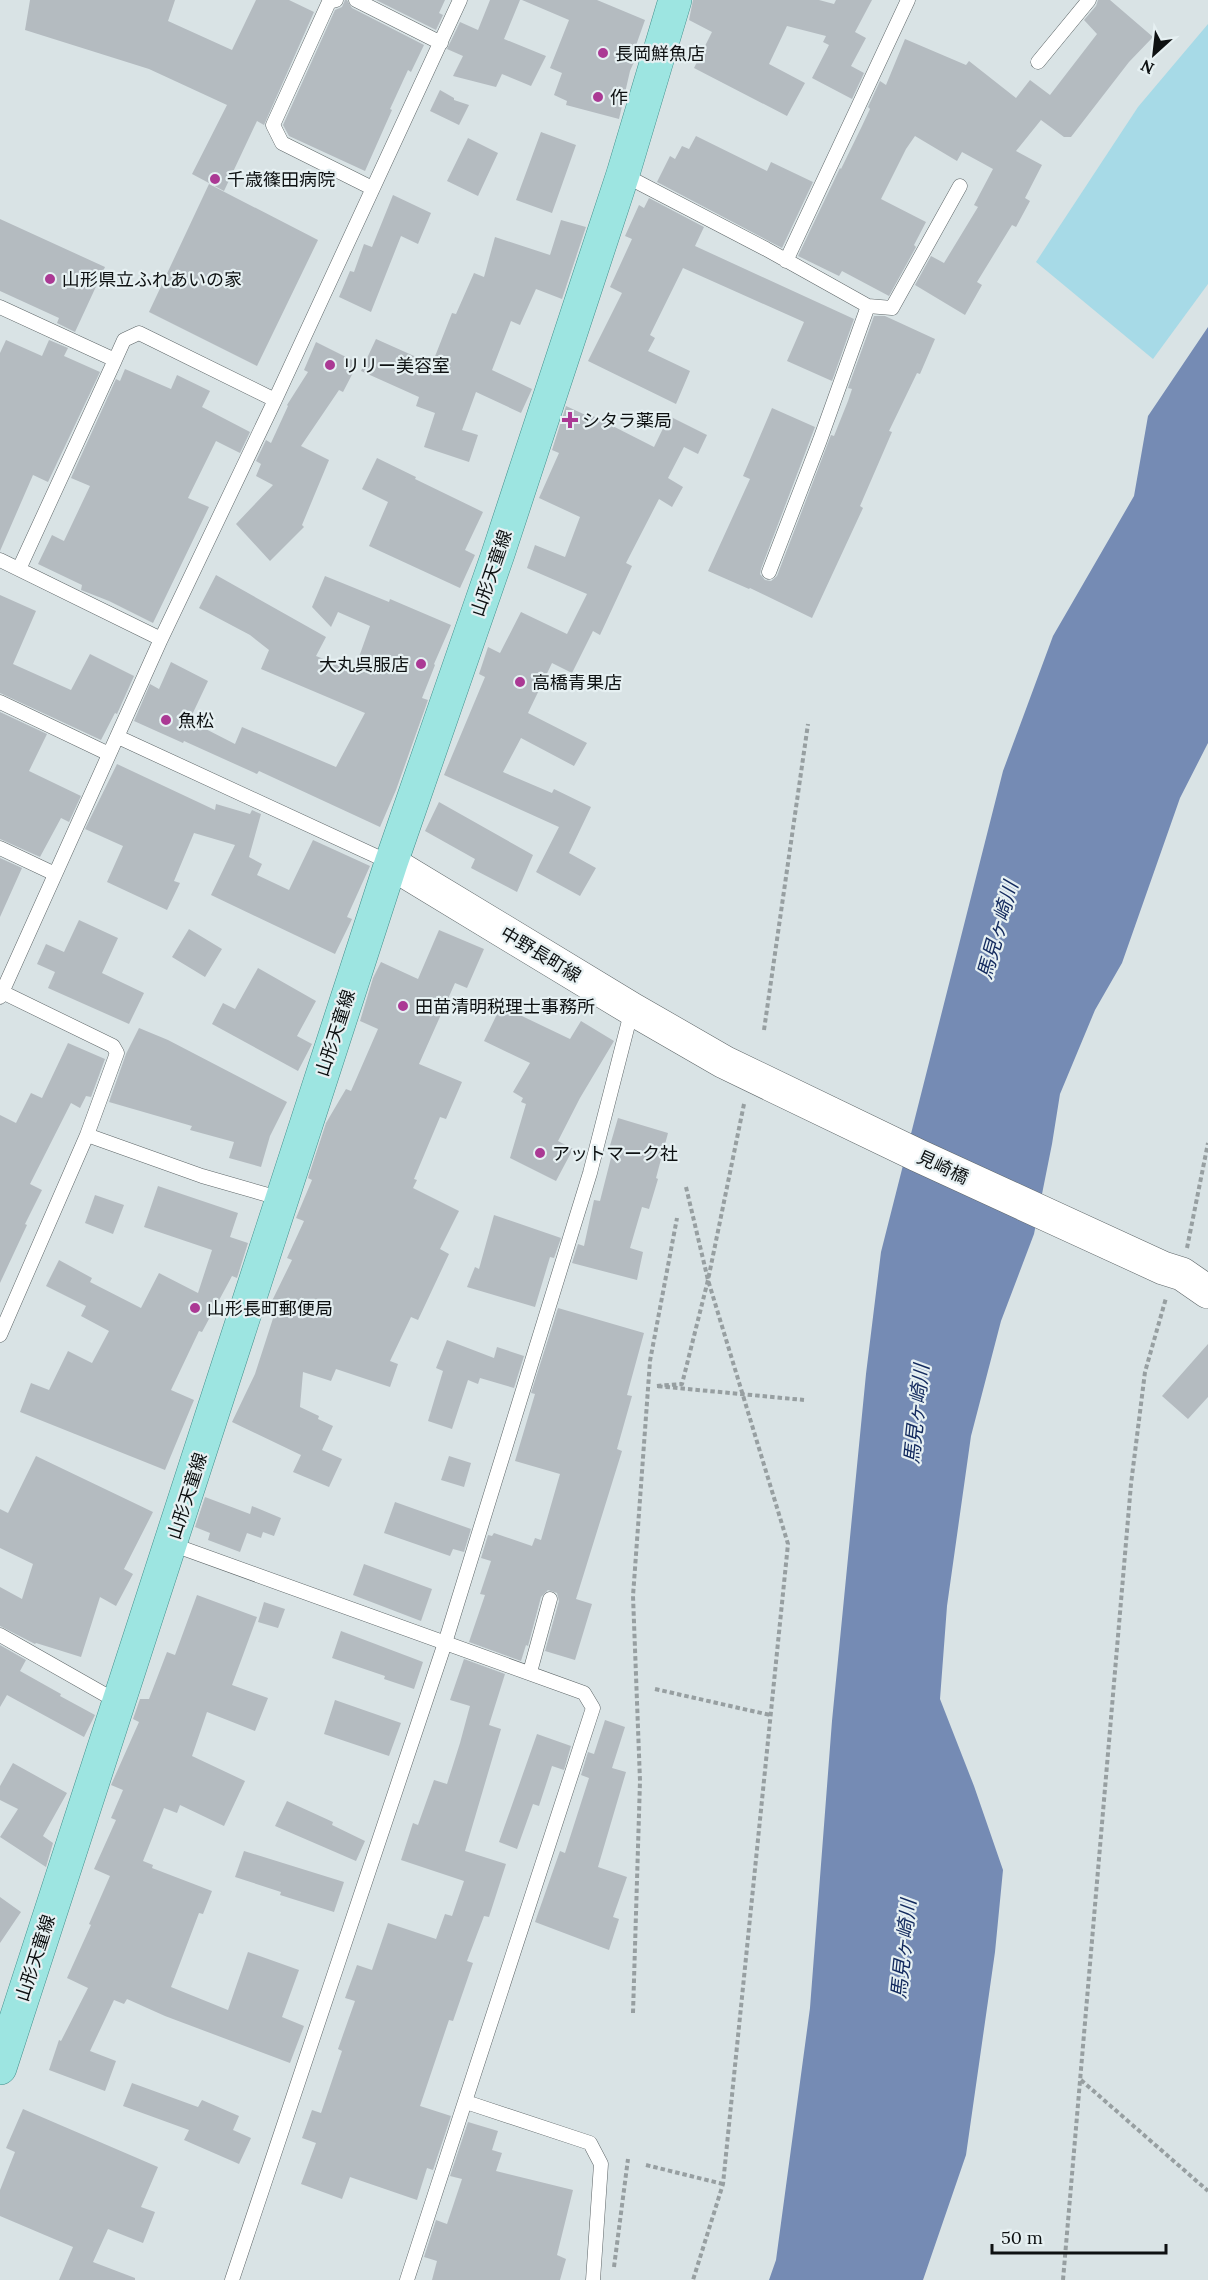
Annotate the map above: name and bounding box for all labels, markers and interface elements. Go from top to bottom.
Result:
north arrow [1124,24,1184,84]
place label: 長岡鮮魚店 [615,42,705,65]
marker: 長岡鮮魚店 [596,46,610,60]
text: N [1137,56,1157,79]
place label: 作 [610,86,628,109]
marker: 作 [591,90,605,104]
place label: 千歳篠田病院 [227,168,335,191]
marker: 千歳篠田病院 [208,172,222,186]
place label: 山形県立ふれあいの家 [62,268,242,291]
marker: 山形県立ふれあいの家 [43,272,57,286]
place label: リリー美容室 [342,354,450,377]
marker: リリー美容室 [323,358,337,372]
place label: シタラ薬局 [582,409,672,432]
marker: シタラ薬局 [563,413,577,427]
street label: 山形天童線 [465,527,517,619]
place label: 大丸呉服店 [319,653,409,676]
marker: 大丸呉服店 [414,657,428,671]
place label: 高橋青果店 [532,671,622,694]
marker: 高橋青果店 [513,675,527,689]
place label: 魚松 [178,709,214,732]
marker: 魚松 [159,713,173,727]
water label: 馬見ヶ崎川 [971,877,1023,982]
street label: 中野長町線 [497,921,585,987]
street label: 山形天童線 [310,987,360,1079]
place label: 田苗清明税理士事務所 [415,995,595,1018]
marker: 田苗清明税理士事務所 [396,999,410,1013]
place label: アットマーク社 [552,1142,678,1165]
street label: 見崎橋 [914,1145,972,1189]
marker: アットマーク社 [533,1146,547,1160]
place label: 山形長町郵便局 [207,1297,333,1320]
marker: 山形長町郵便局 [188,1301,202,1315]
water label: 馬見ヶ崎川 [898,1361,934,1465]
street label: 山形天童線 [162,1450,212,1542]
water label: 馬見ヶ崎川 [885,1896,921,2000]
street label: 山形天童線 [10,1912,60,2004]
scale bar [992,2217,1166,2255]
text: 50 m [1001,2226,1043,2249]

